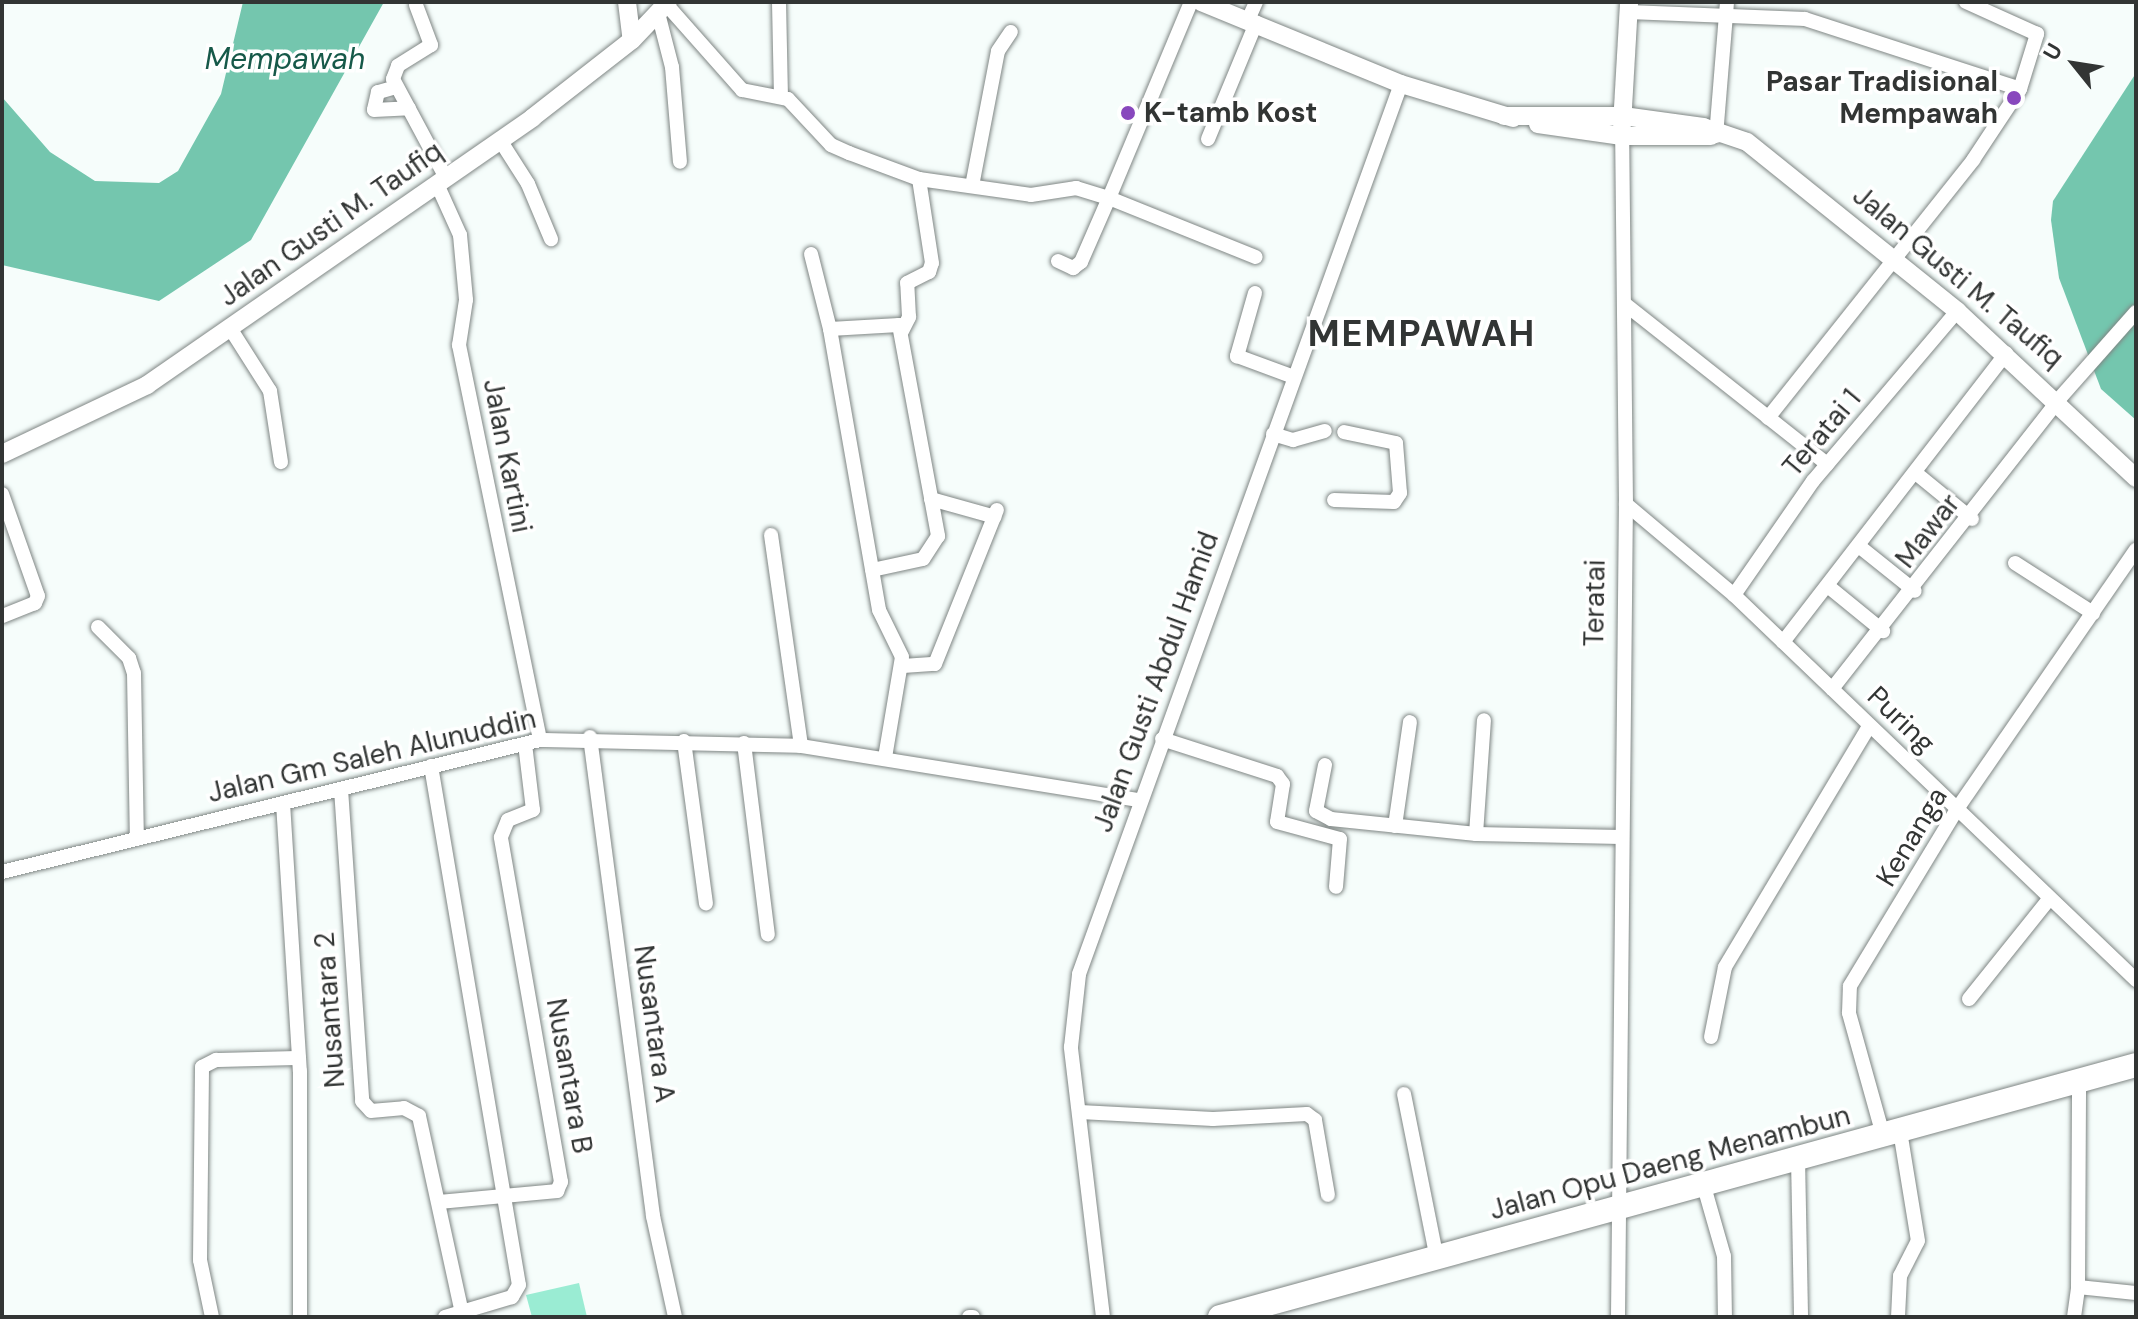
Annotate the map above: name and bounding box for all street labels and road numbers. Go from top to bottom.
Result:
street label: Jalan Gusti M. Taufiq [213,134,449,314]
street label: Jalan Gusti M. Taufiq [1846,179,2070,375]
street label: Jalan Kartini [476,376,538,536]
street label: Teratai 1 [1776,383,1868,483]
street label: Mawar [1889,487,1967,575]
street label: Jalan Gusti Abdul Hamid [1086,527,1226,837]
street label: Teratai [1577,559,1613,647]
street label: Puring [1860,680,1942,760]
street label: Jalan Gm Saleh Alunuddin [205,702,539,810]
street label: Kenanga [1869,781,1955,893]
street label: Nusantara 2 [308,931,352,1089]
street label: Nusantara A [626,943,682,1105]
street label: Nusantara B [539,996,599,1156]
street label: Jalan Opu Daeng Menambun [1486,1099,1854,1227]

